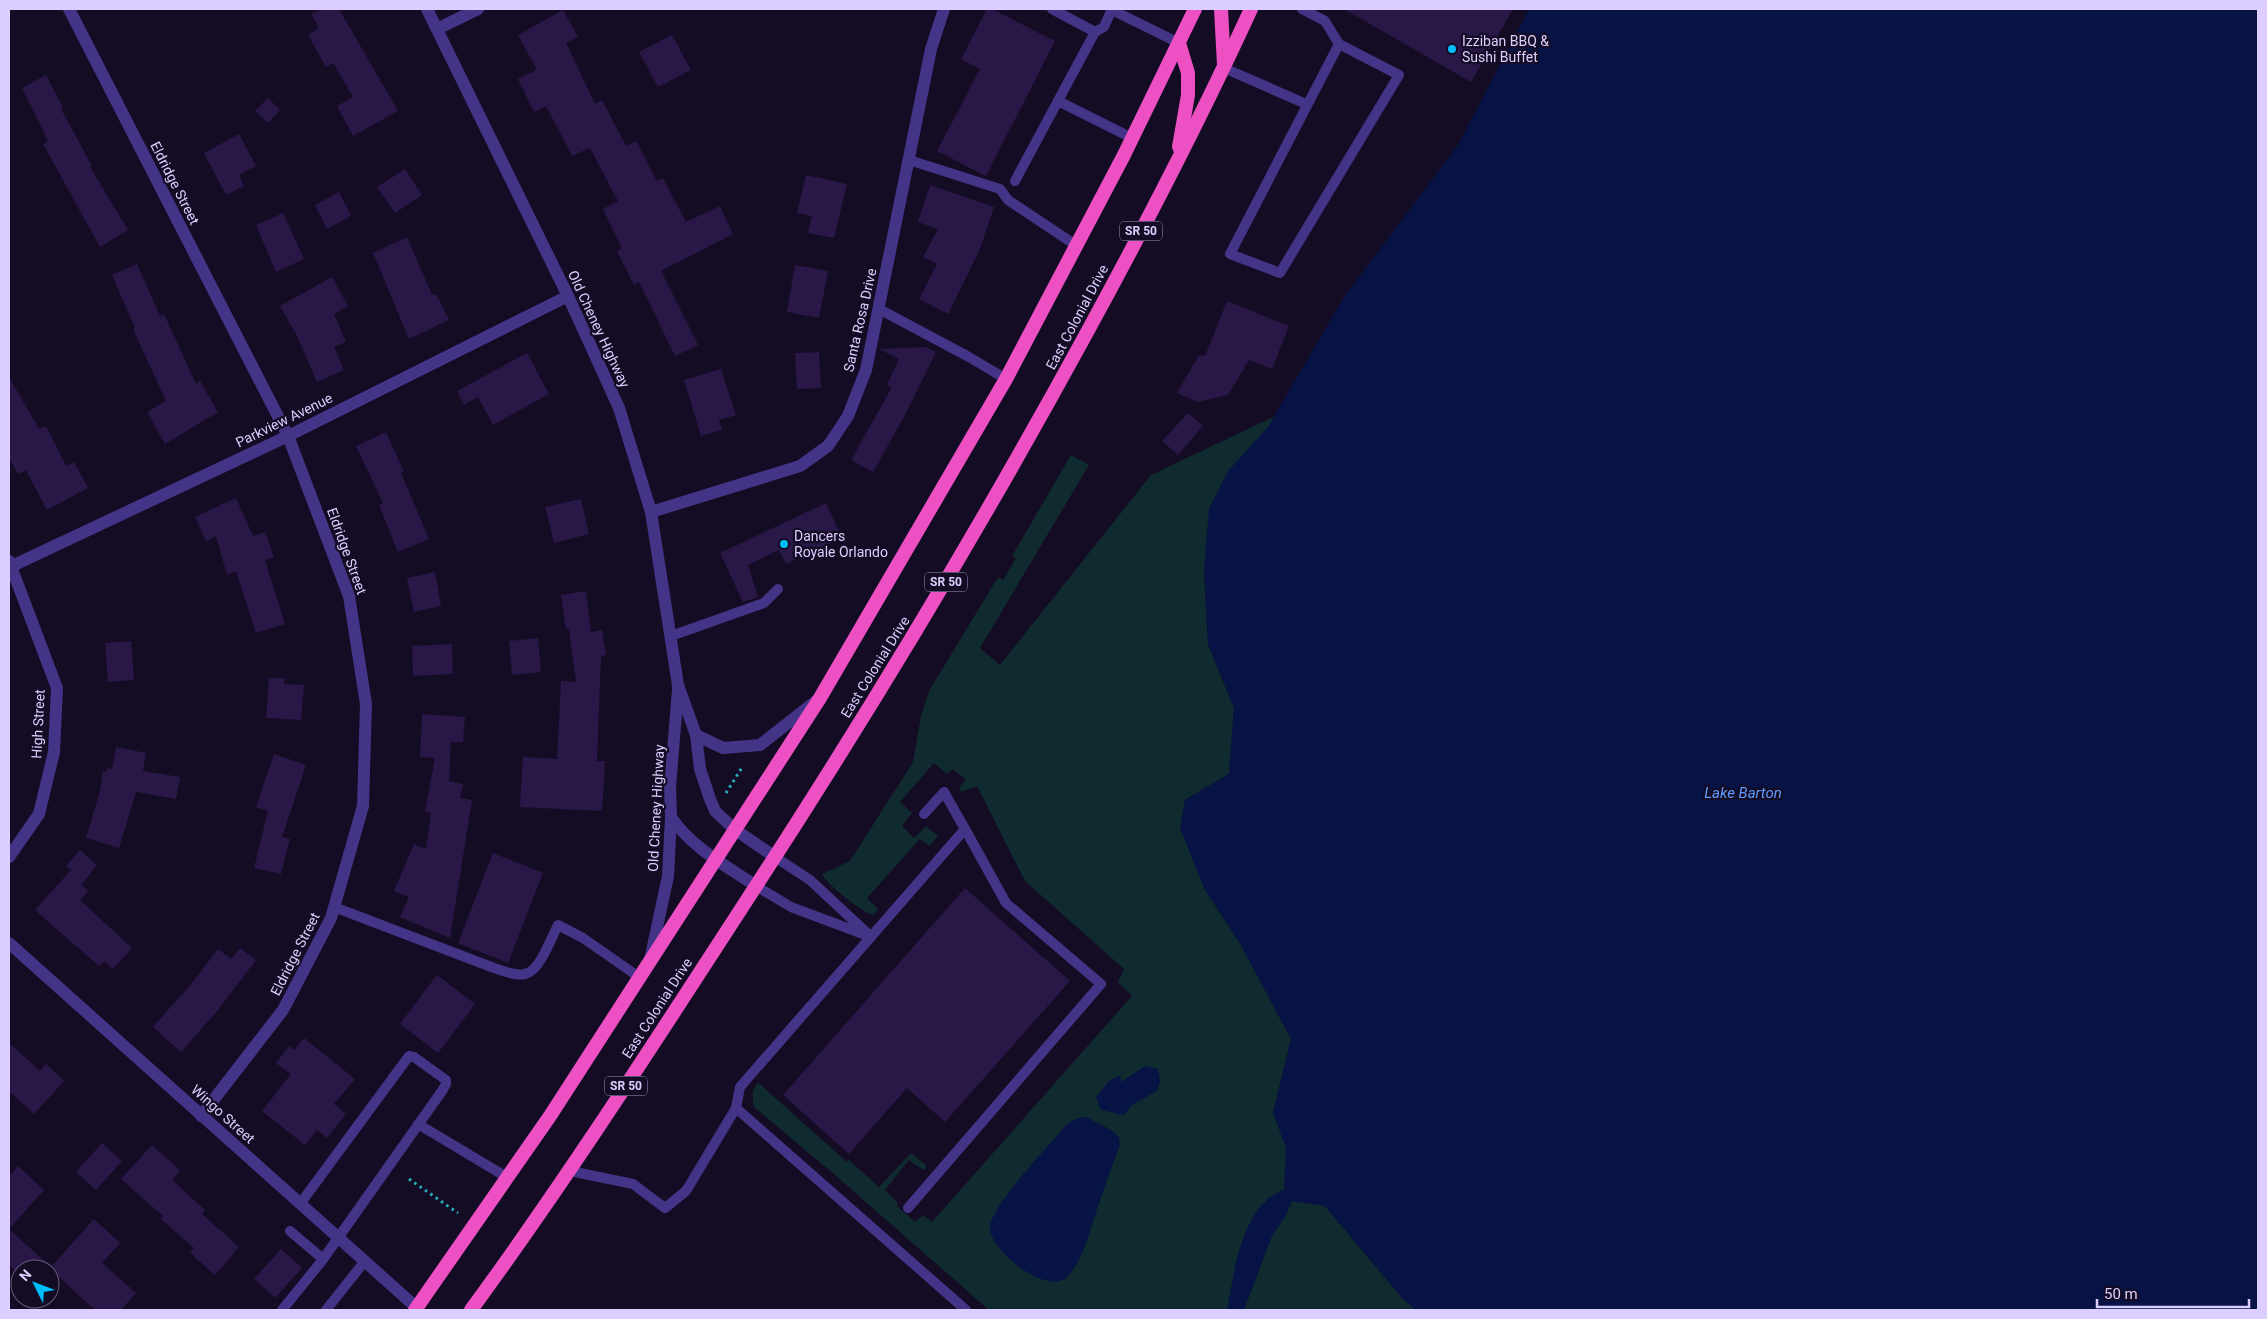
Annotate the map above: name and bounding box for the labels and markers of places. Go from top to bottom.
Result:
place label: Izziban BBQ & Sushi Buffet [1462,33,1549,65]
marker: Izziban BBQ & Sushi Buffet [1446,43,1458,55]
place label: Dancers Royale Orlando [794,528,888,560]
marker: Dancers Royale Orlando [778,538,790,550]

